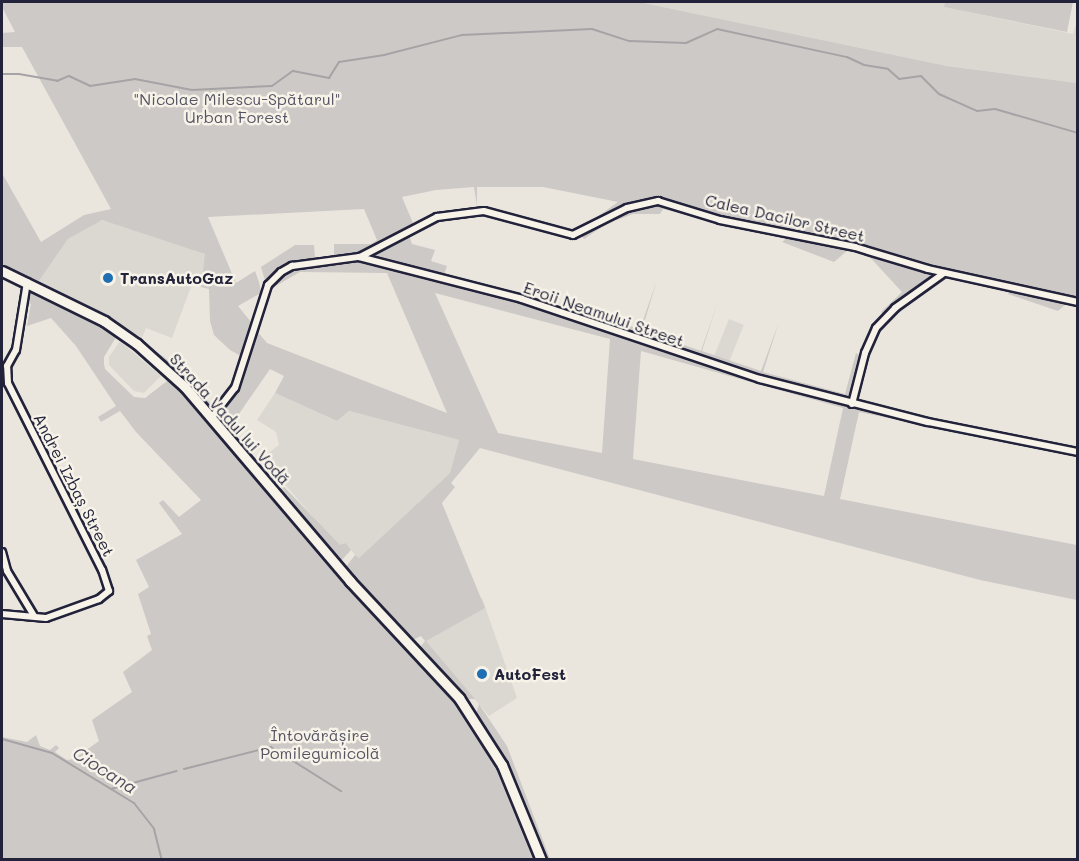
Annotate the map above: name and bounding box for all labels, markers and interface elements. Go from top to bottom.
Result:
park label: "Nicolae Milescu-Spătarul" Urban Forest [134,89,340,127]
street label: Calea Dacilor Street [703,190,867,246]
place label: TransAutoGaz [120,268,233,288]
marker: TransAutoGaz [101,271,115,285]
street label: Eroii Neamului Street [521,277,687,351]
street label: Strada Vadul lui Vodă [166,349,294,489]
street label: Andrei Izbaș Street [30,410,118,560]
place label: AutoFest [494,664,566,684]
marker: AutoFest [475,667,489,681]
park label: Întovărășire Pomilegumicolă [260,725,380,763]
water label: Ciocana [69,742,141,798]

